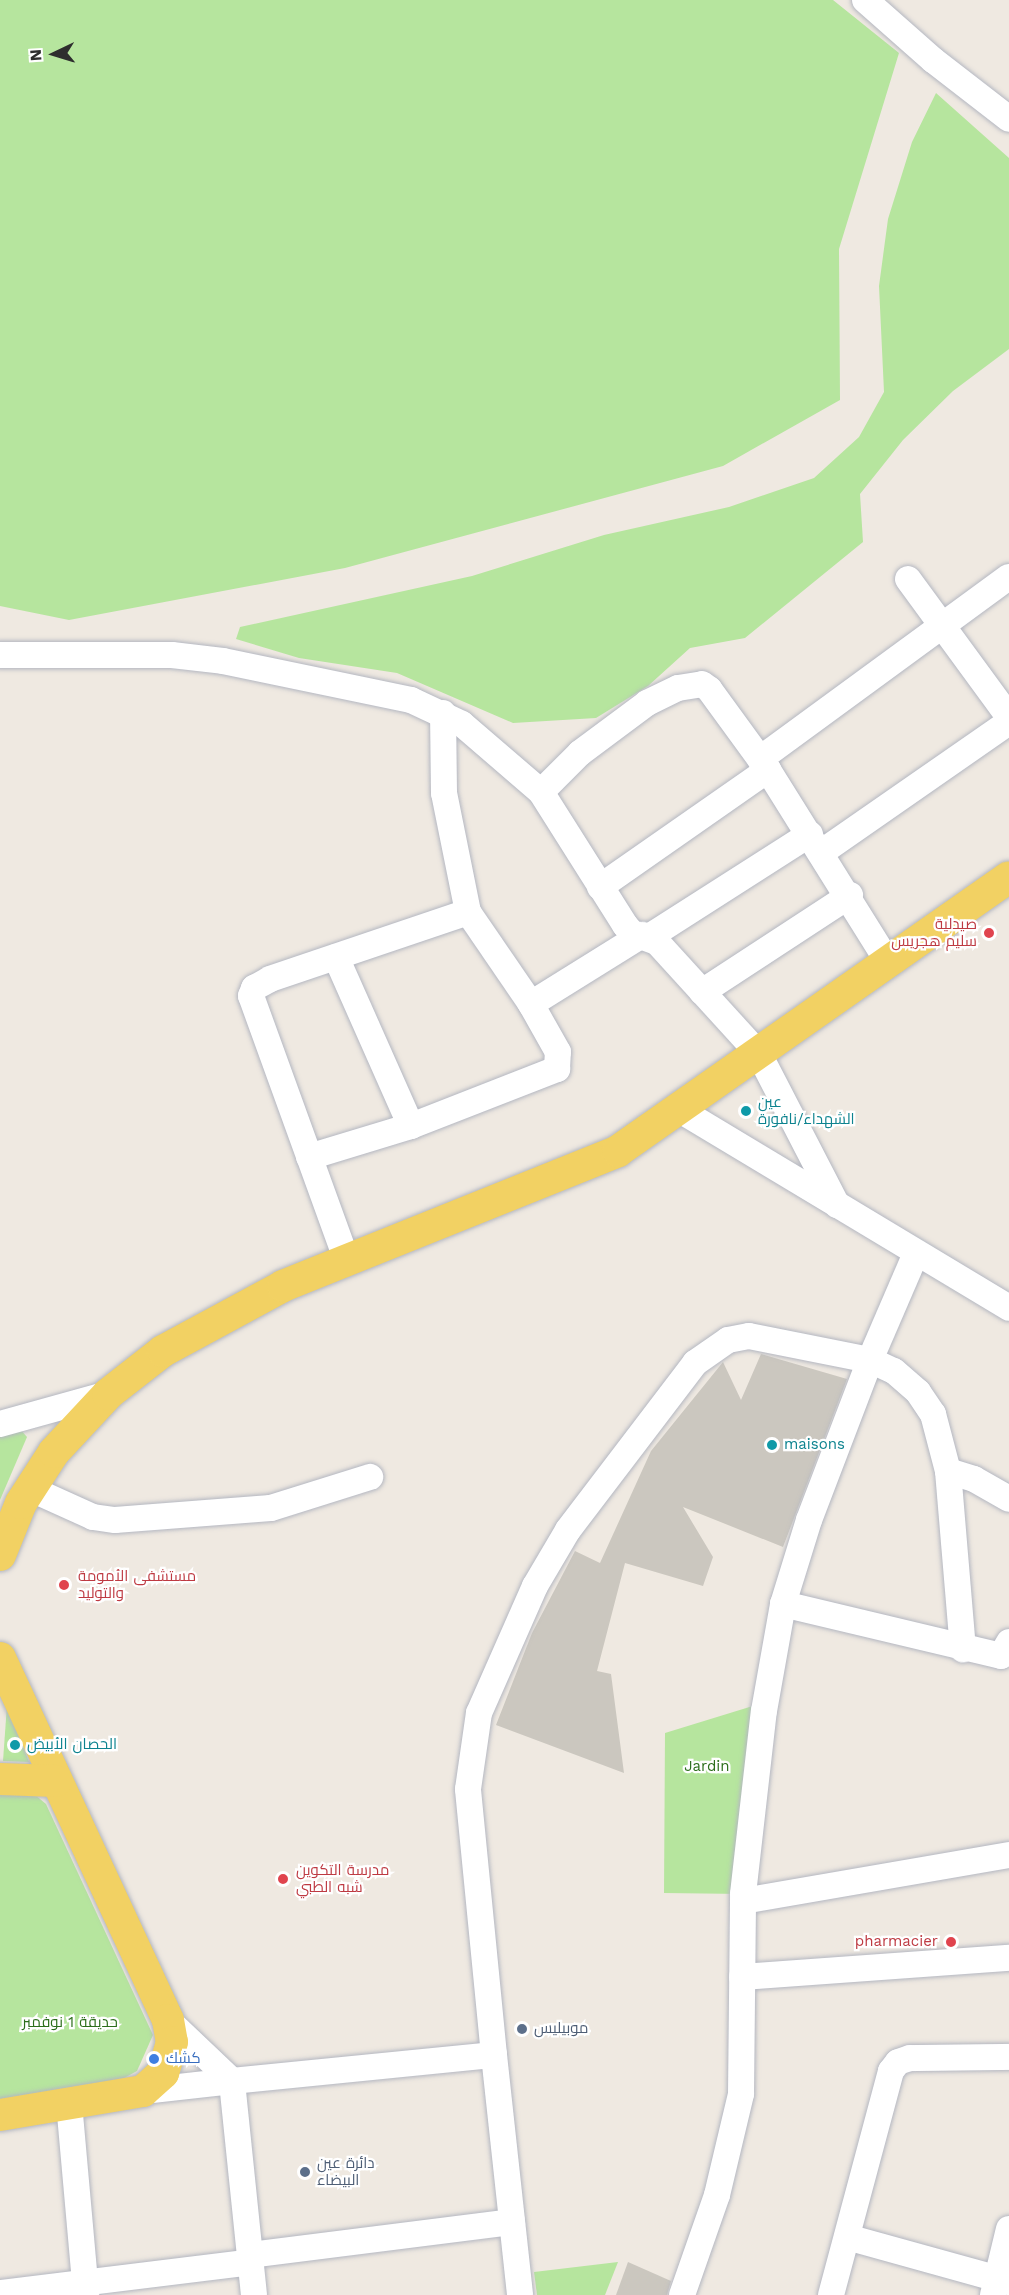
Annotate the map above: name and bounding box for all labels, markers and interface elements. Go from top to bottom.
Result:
north arrow [24,24,84,84]
text: N [26,49,45,62]
place label: صيدلية سليم هجريس [891,915,977,950]
marker: صيدلية سليم هجريس [982,926,996,940]
place label: عين الشهداء/نافورة [758,1093,855,1128]
marker: عين الشهداء/نافورة [739,1104,753,1118]
place label: maisons [784,1436,845,1454]
marker: maisons [765,1438,779,1452]
place label: مستشفى الأمومة والتوليد [78,1567,196,1602]
marker: مستشفى الأمومة والتوليد [55,1576,73,1594]
place label: الحصان الأبيض [27,1736,117,1754]
marker: الحصان الأبيض [8,1738,22,1752]
park label: Jardin [684,1758,730,1776]
place label: مدرسة التكوين شبه الطبي [296,1861,389,1896]
marker: مدرسة التكوين شبه الطبي [274,1870,292,1888]
place label: pharmacier [855,1933,938,1951]
marker: pharmacier [942,1933,960,1951]
park label: حديقة 1 نوفمبر [22,2014,118,2032]
place label: موبيليس [534,2020,588,2038]
marker: موبيليس [515,2022,529,2036]
place label: كشك [166,2050,201,2068]
marker: كشك [147,2052,161,2066]
place label: دائرة عين البيضاء [317,2154,374,2189]
marker: دائرة عين البيضاء [298,2165,312,2179]

